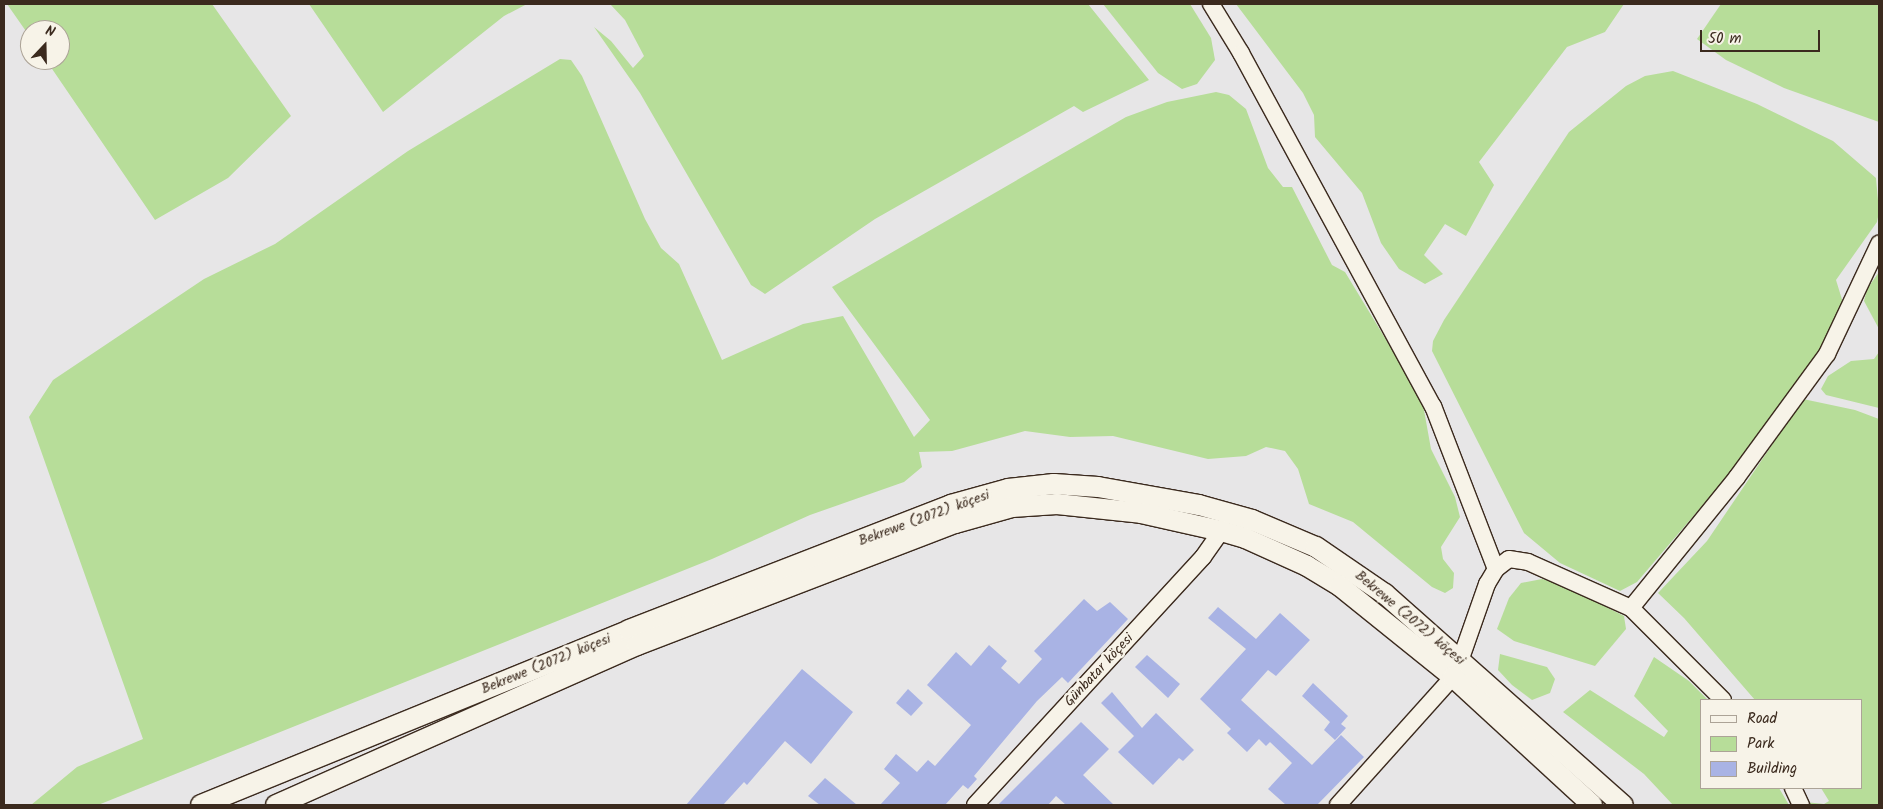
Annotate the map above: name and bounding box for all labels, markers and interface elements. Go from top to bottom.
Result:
north arrow [20,20,70,70]
text: N [42,20,58,44]
scale bar [1703,20,1823,52]
text: 50 m [1708,27,1742,51]
street label: Bekrewe (2072) köçesi [856,487,992,549]
street label: Bekrewe (2072) köçesi [1352,567,1468,669]
street label: Bekrewe (2072) köçesi [479,630,613,698]
street label: Günbatar köçesi [1061,630,1137,710]
legend [1700,699,1863,789]
text: Road [1747,707,1777,731]
text: Park [1747,732,1774,756]
text: Building [1747,757,1797,781]

